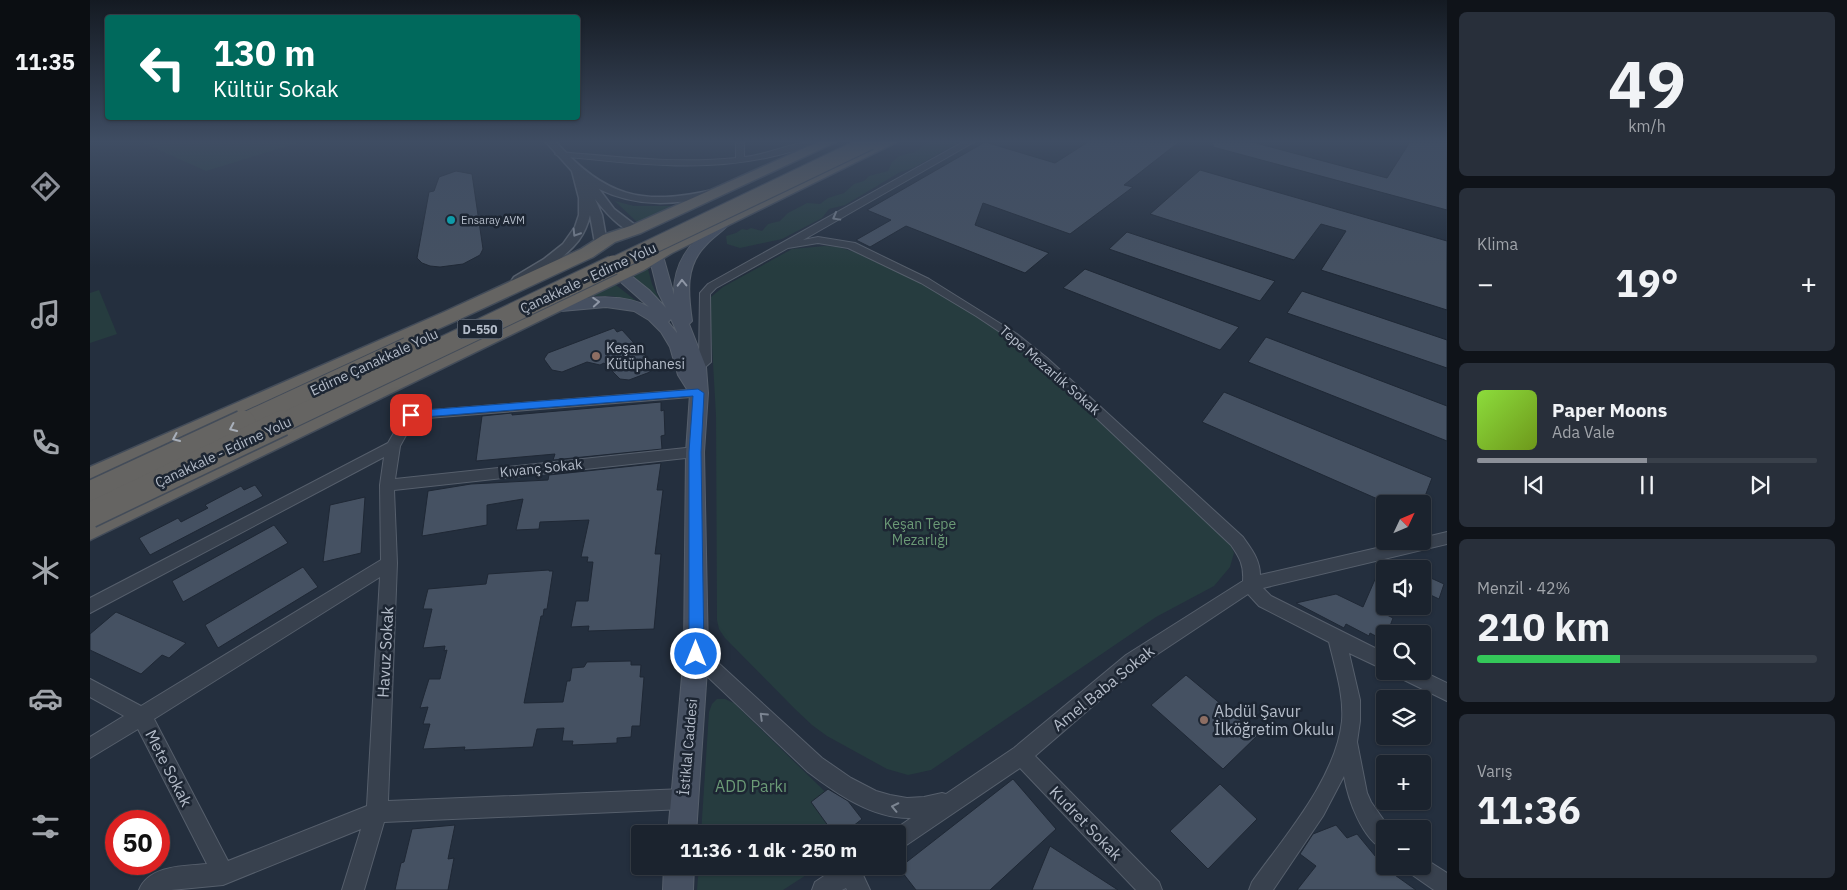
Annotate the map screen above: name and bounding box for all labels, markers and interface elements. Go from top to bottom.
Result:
text: 130 m [213,30,316,76]
icon: left [130,35,195,100]
text: 49 [1608,41,1686,126]
text: 11:35 [15,47,75,76]
text: Kültür Sokak [213,74,339,103]
text: km/h [1628,116,1666,136]
icon: directions [28,169,63,204]
one-way arrow [832,211,841,221]
place label: Ensaray AVM [461,213,525,227]
marker: Ensaray AVM [445,214,457,226]
one-way arrow [573,227,582,236]
text: Klima [1477,234,1518,254]
street label: Çanakkale - Edirne Yolu [517,238,659,318]
text: 19° [1615,258,1679,307]
text: − [1477,265,1494,302]
text: + [1800,265,1817,302]
one-way arrow [676,279,687,287]
one-way arrow [593,296,601,307]
icon: music [28,297,63,332]
road number: D-550 [458,320,502,338]
street label: Tepe Mezarlık Sokak [996,321,1105,419]
street label: Edirne Çanakkale Yolu [307,324,441,400]
place label: Keşan Kütüphanesi [606,339,685,373]
marker: Keşan Kütüphanesi [590,350,602,362]
pin [390,394,432,436]
text: Paper Moons [1552,398,1667,422]
icon: arrive [397,401,425,429]
street label: Çanakkale - Edirne Yolu [152,412,294,492]
one-way arrow [229,422,238,432]
text: Ada Vale [1552,422,1615,442]
icon: phone [28,425,63,460]
one-way arrow [172,432,181,443]
street label: Kıvanç Sokak [499,455,584,481]
icon: previous [1520,471,1548,499]
icon: pause [1633,471,1661,499]
icon: next [1746,471,1774,499]
north arrow [1376,495,1431,550]
map controls [1376,495,1431,875]
park label: Keşan Tepe Mezarlığı [884,515,956,549]
icon: climate [28,553,63,588]
button: sound [1376,560,1431,615]
text: Menzil · 42% [1477,578,1570,598]
text: 210 km [1477,602,1610,651]
street label: Havuz Sokak [373,605,397,698]
button: search [1376,625,1431,680]
position arrow [669,627,721,679]
street label: Amel Baba Sokak [1048,640,1158,735]
icon: car [28,681,63,716]
button: layers [1376,690,1431,745]
street label: İstiklal Caddesi [675,698,701,796]
place label: Abdül Şavur İlköğretim Okulu [1214,701,1334,739]
one-way arrow [760,713,769,722]
marker: Abdül Şavur İlköğretim Okulu [1198,714,1210,726]
street label: Mete Sokak [141,726,197,810]
button: + [1376,755,1431,810]
text: Varış [1477,761,1512,781]
park label: ADD Parkı [715,776,787,796]
street label: Kudret Sokak [1045,782,1127,865]
text: 11:36 [1477,785,1581,834]
one-way arrow [890,802,899,813]
icon: filters [28,809,63,844]
speed limit sign: 50 [105,810,170,875]
button: − [1376,820,1431,875]
text: 11:36 · 1 dk · 250 m [680,838,857,862]

